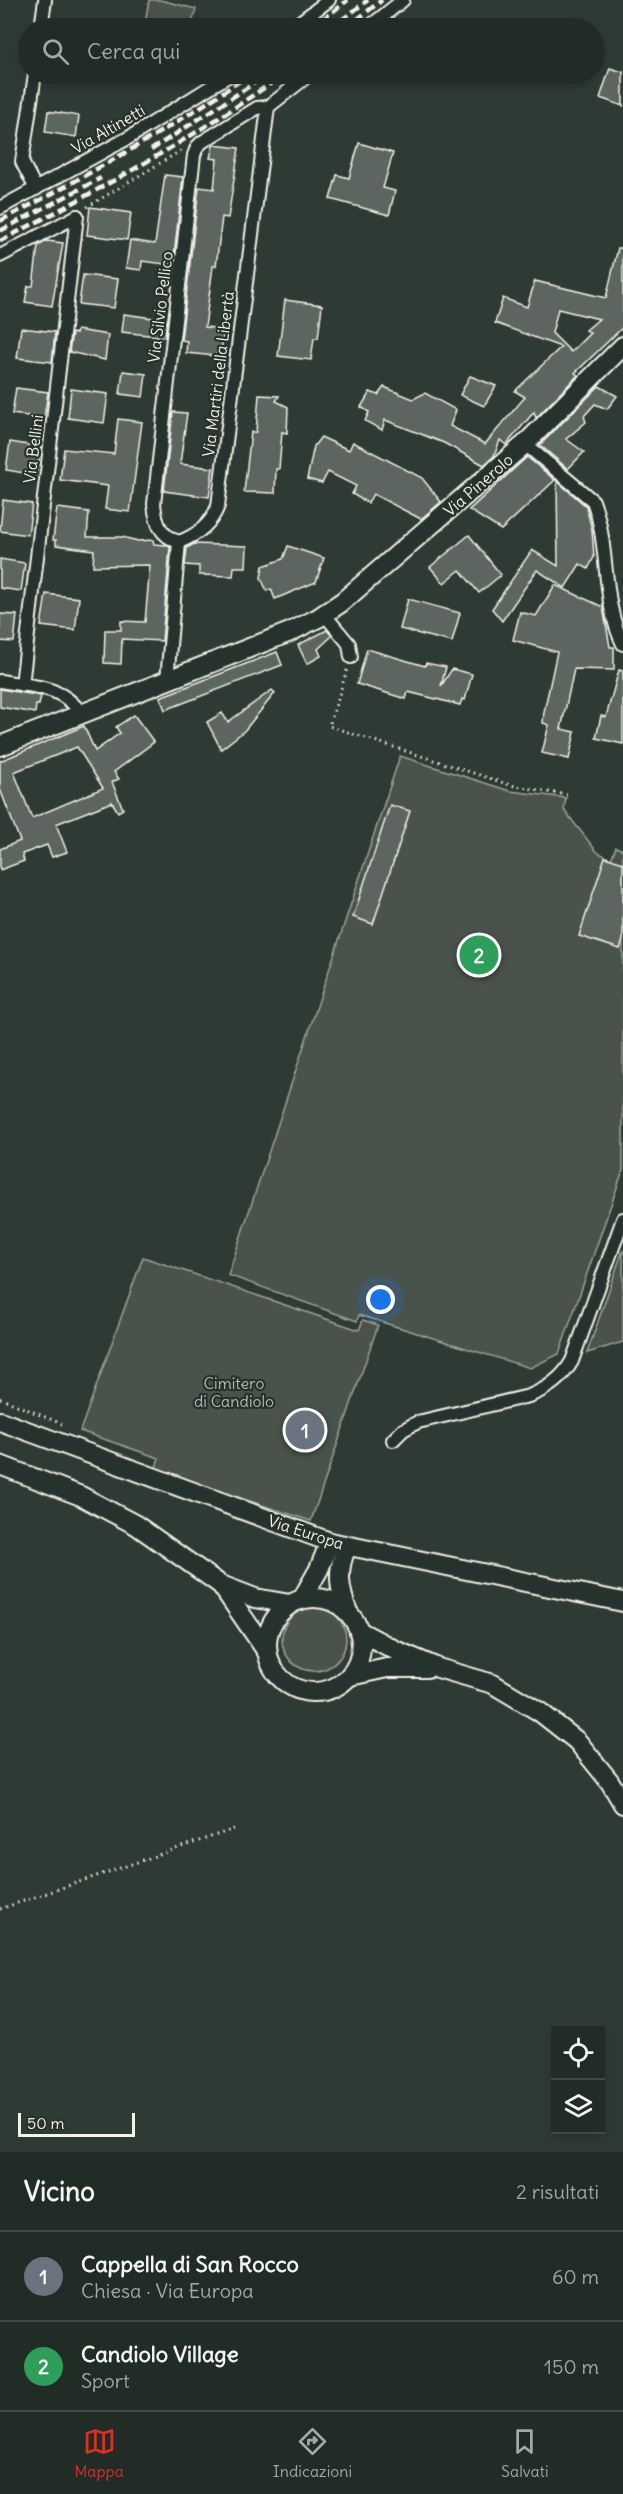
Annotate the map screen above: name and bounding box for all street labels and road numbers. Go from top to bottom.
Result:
street label: Via Altinetti [68,100,148,158]
street label: Via Silvio Pellico [143,250,177,364]
street label: Via Martiri della Libertà [198,290,238,458]
street label: Via Bellini [19,413,47,485]
street label: Via Pinerolo [439,449,517,521]
street label: Via Europa [266,1510,346,1554]

